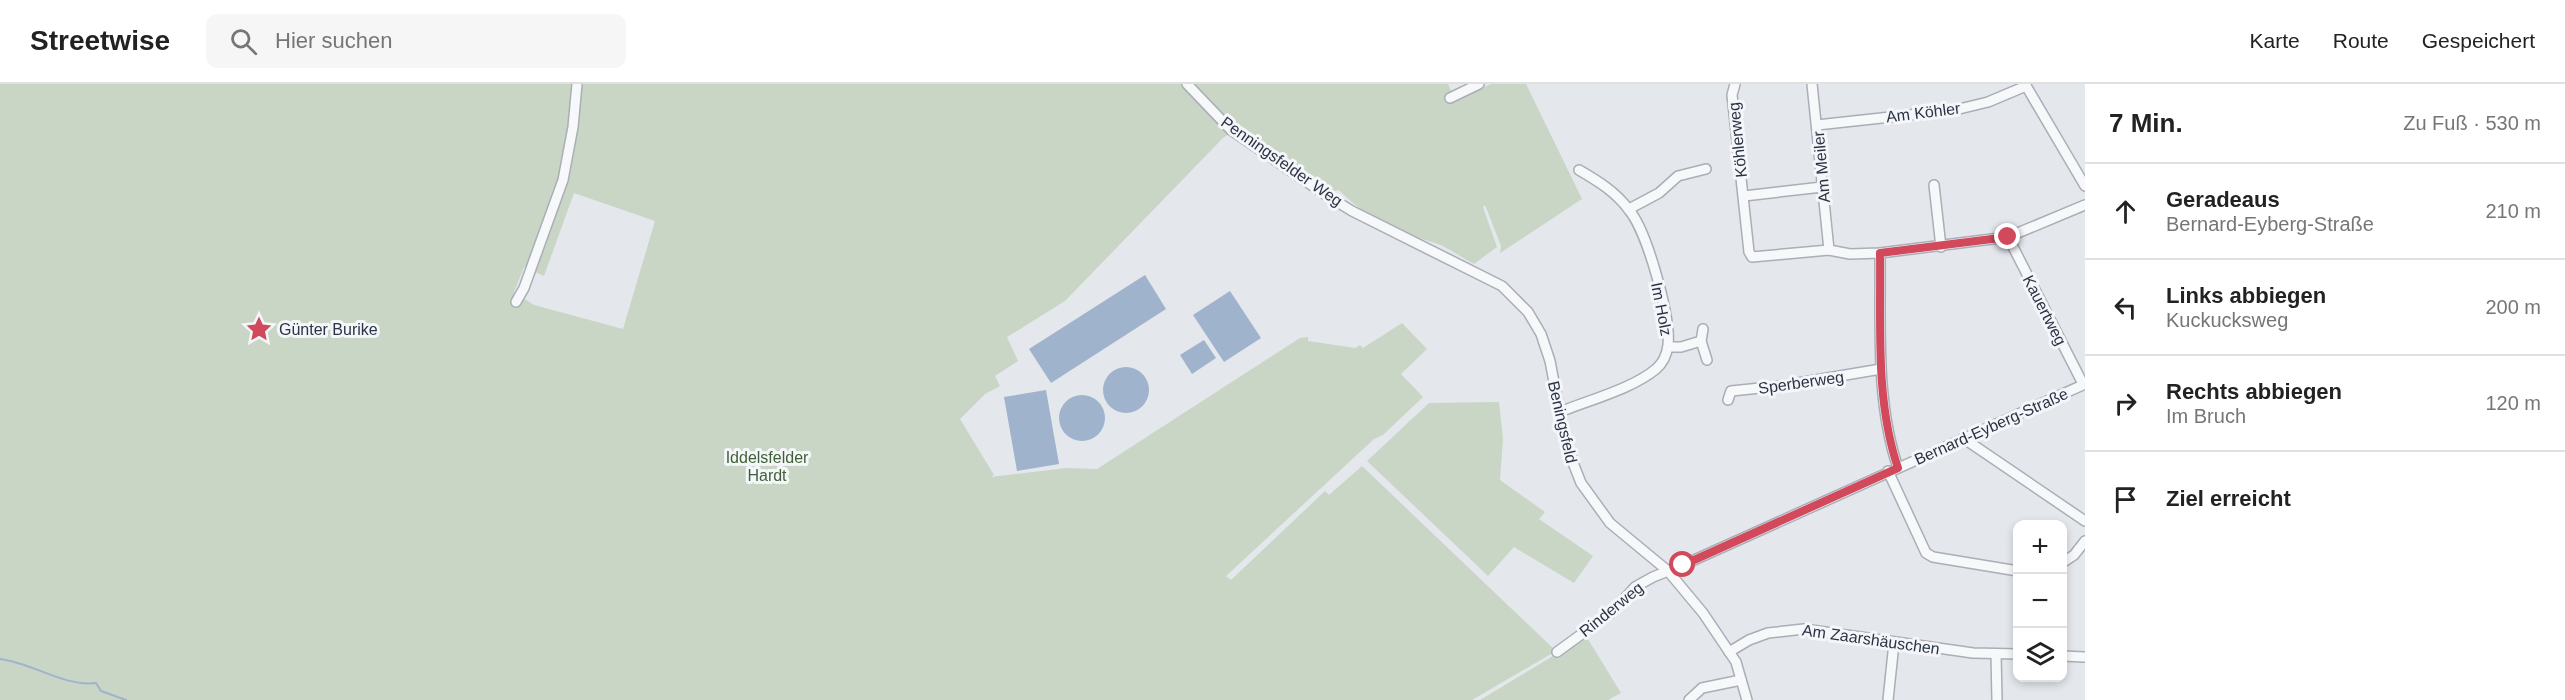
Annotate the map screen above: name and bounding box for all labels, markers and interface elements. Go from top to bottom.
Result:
search box [206,14,626,68]
text: Streetwise [30,25,170,56]
icon: search [227,25,260,58]
text: Hier suchen [275,28,392,53]
text: Karte [2250,29,2300,52]
text: Route [2333,29,2389,52]
text: Gespeichert [2422,29,2535,52]
street label: Am Köhler [1885,99,1962,125]
street label: Köhlerweg [1725,101,1750,178]
text: 7 Min. [2109,108,2183,138]
text: Zu Fuß · 530 m [2403,112,2541,134]
street label: Penningsfelder Weg [1218,113,1345,210]
street label: Am Meiler [1810,130,1833,204]
text: Geradeaus [2166,187,2280,212]
icon: ahead [2109,195,2142,228]
text: 210 m [2485,200,2541,222]
text: Bernard-Eyberg-Straße [2166,213,2374,235]
route end [1994,223,2020,249]
street label: Kauertweg [2020,272,2069,348]
street label: Im Holz [1648,281,1675,337]
text: Links abbiegen [2166,283,2326,308]
icon: left [2109,291,2142,324]
text: 200 m [2485,296,2541,318]
text: Kuckucksweg [2166,309,2288,331]
place icon: Günter Burike [244,314,274,344]
place label: Günter Burike [279,321,378,338]
street label: Sperberweg [1757,368,1845,397]
street label: Beningsfeld [1545,379,1580,465]
text: Rechts abbiegen [2166,379,2342,404]
street label: Bernard-Eyberg-Straße [1912,385,2071,468]
icon: right [2109,387,2142,420]
text: 120 m [2485,392,2541,414]
text: Im Bruch [2166,405,2246,427]
park label: Iddelsfelder Hardt [726,449,809,484]
icon: arrive [2109,483,2142,516]
text: Ziel erreicht [2166,486,2291,511]
map controls [2013,520,2067,682]
button: + [2013,520,2067,574]
route start [1669,551,1695,577]
button: − [2013,574,2067,628]
street label: Rinderweg [1576,579,1646,640]
street label: Am Zaarshäuschen [1801,621,1941,658]
button: layers [2013,628,2067,682]

